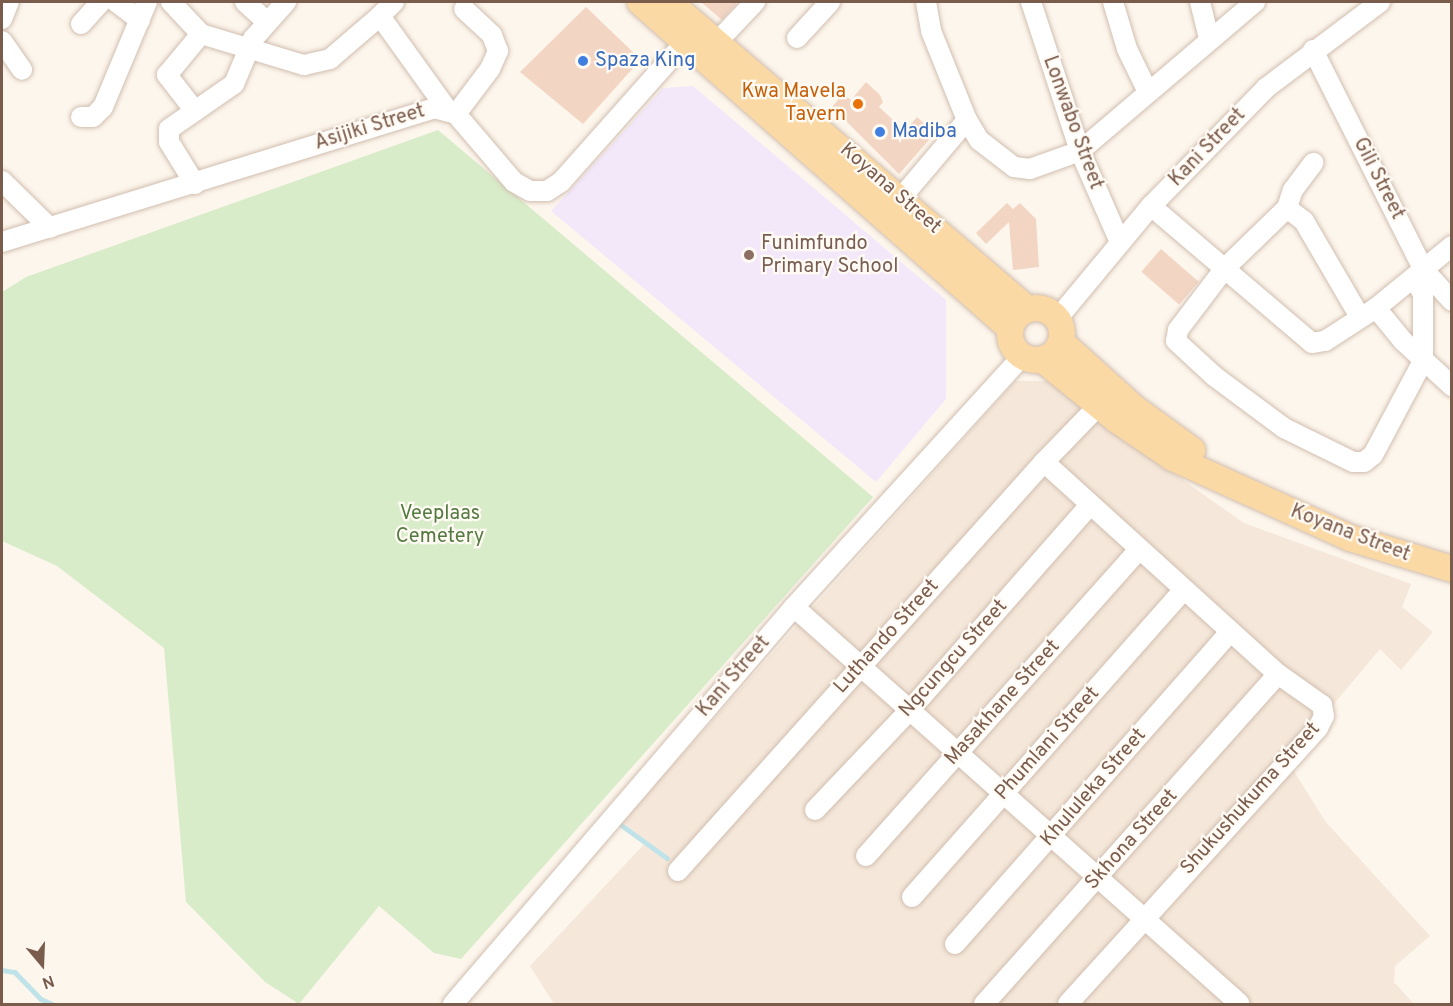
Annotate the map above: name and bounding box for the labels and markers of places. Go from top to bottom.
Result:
place label: Spaza King [595,49,695,73]
marker: Spaza King [576,54,590,68]
place label: Kwa Mavela Tavern [742,80,846,127]
marker: Kwa Mavela Tavern [851,97,865,111]
place label: Madiba [892,120,957,144]
marker: Madiba [873,125,887,139]
place label: Funimfundo Primary School [761,232,898,279]
marker: Funimfundo Primary School [742,248,756,262]

